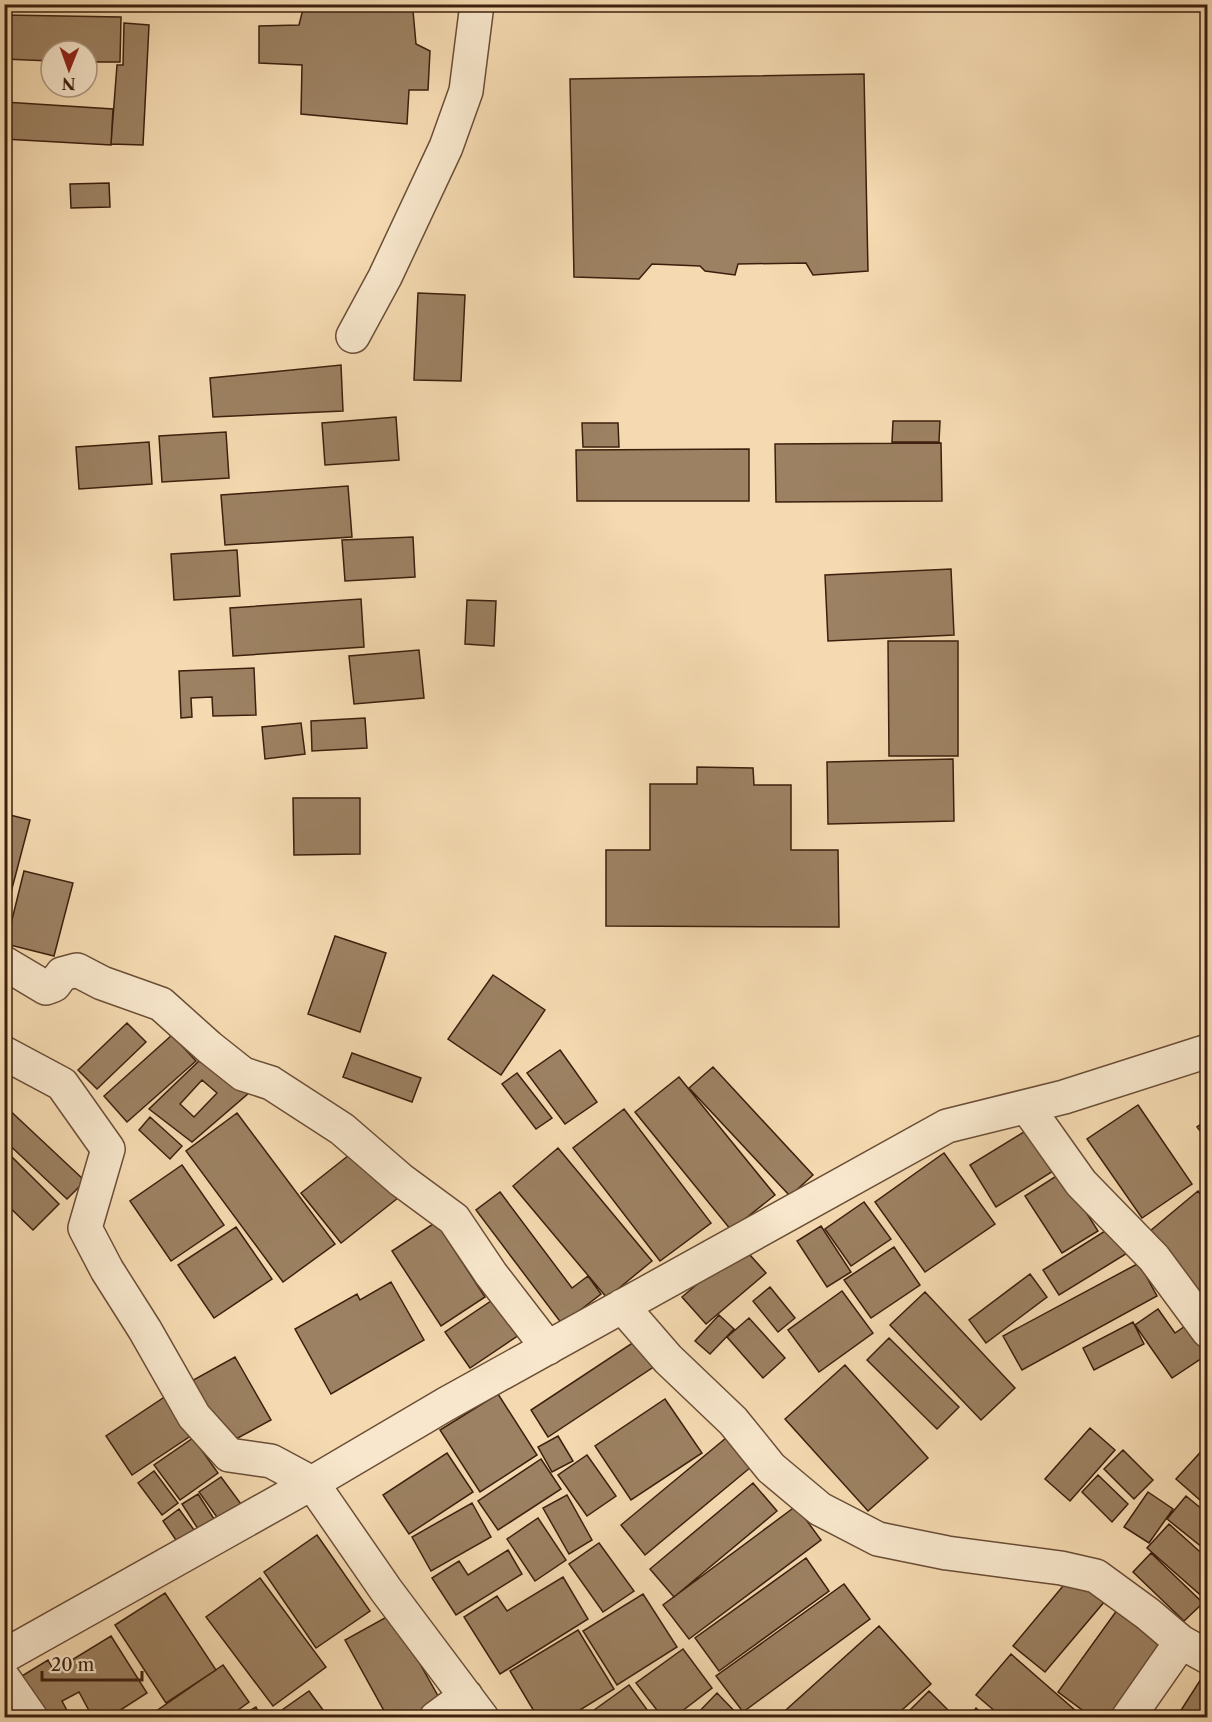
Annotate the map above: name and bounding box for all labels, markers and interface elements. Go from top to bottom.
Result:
north arrow [39,39,99,99]
text: N [62,74,76,94]
scale bar [42,1644,142,1682]
text: 20 m [51,1654,95,1676]

